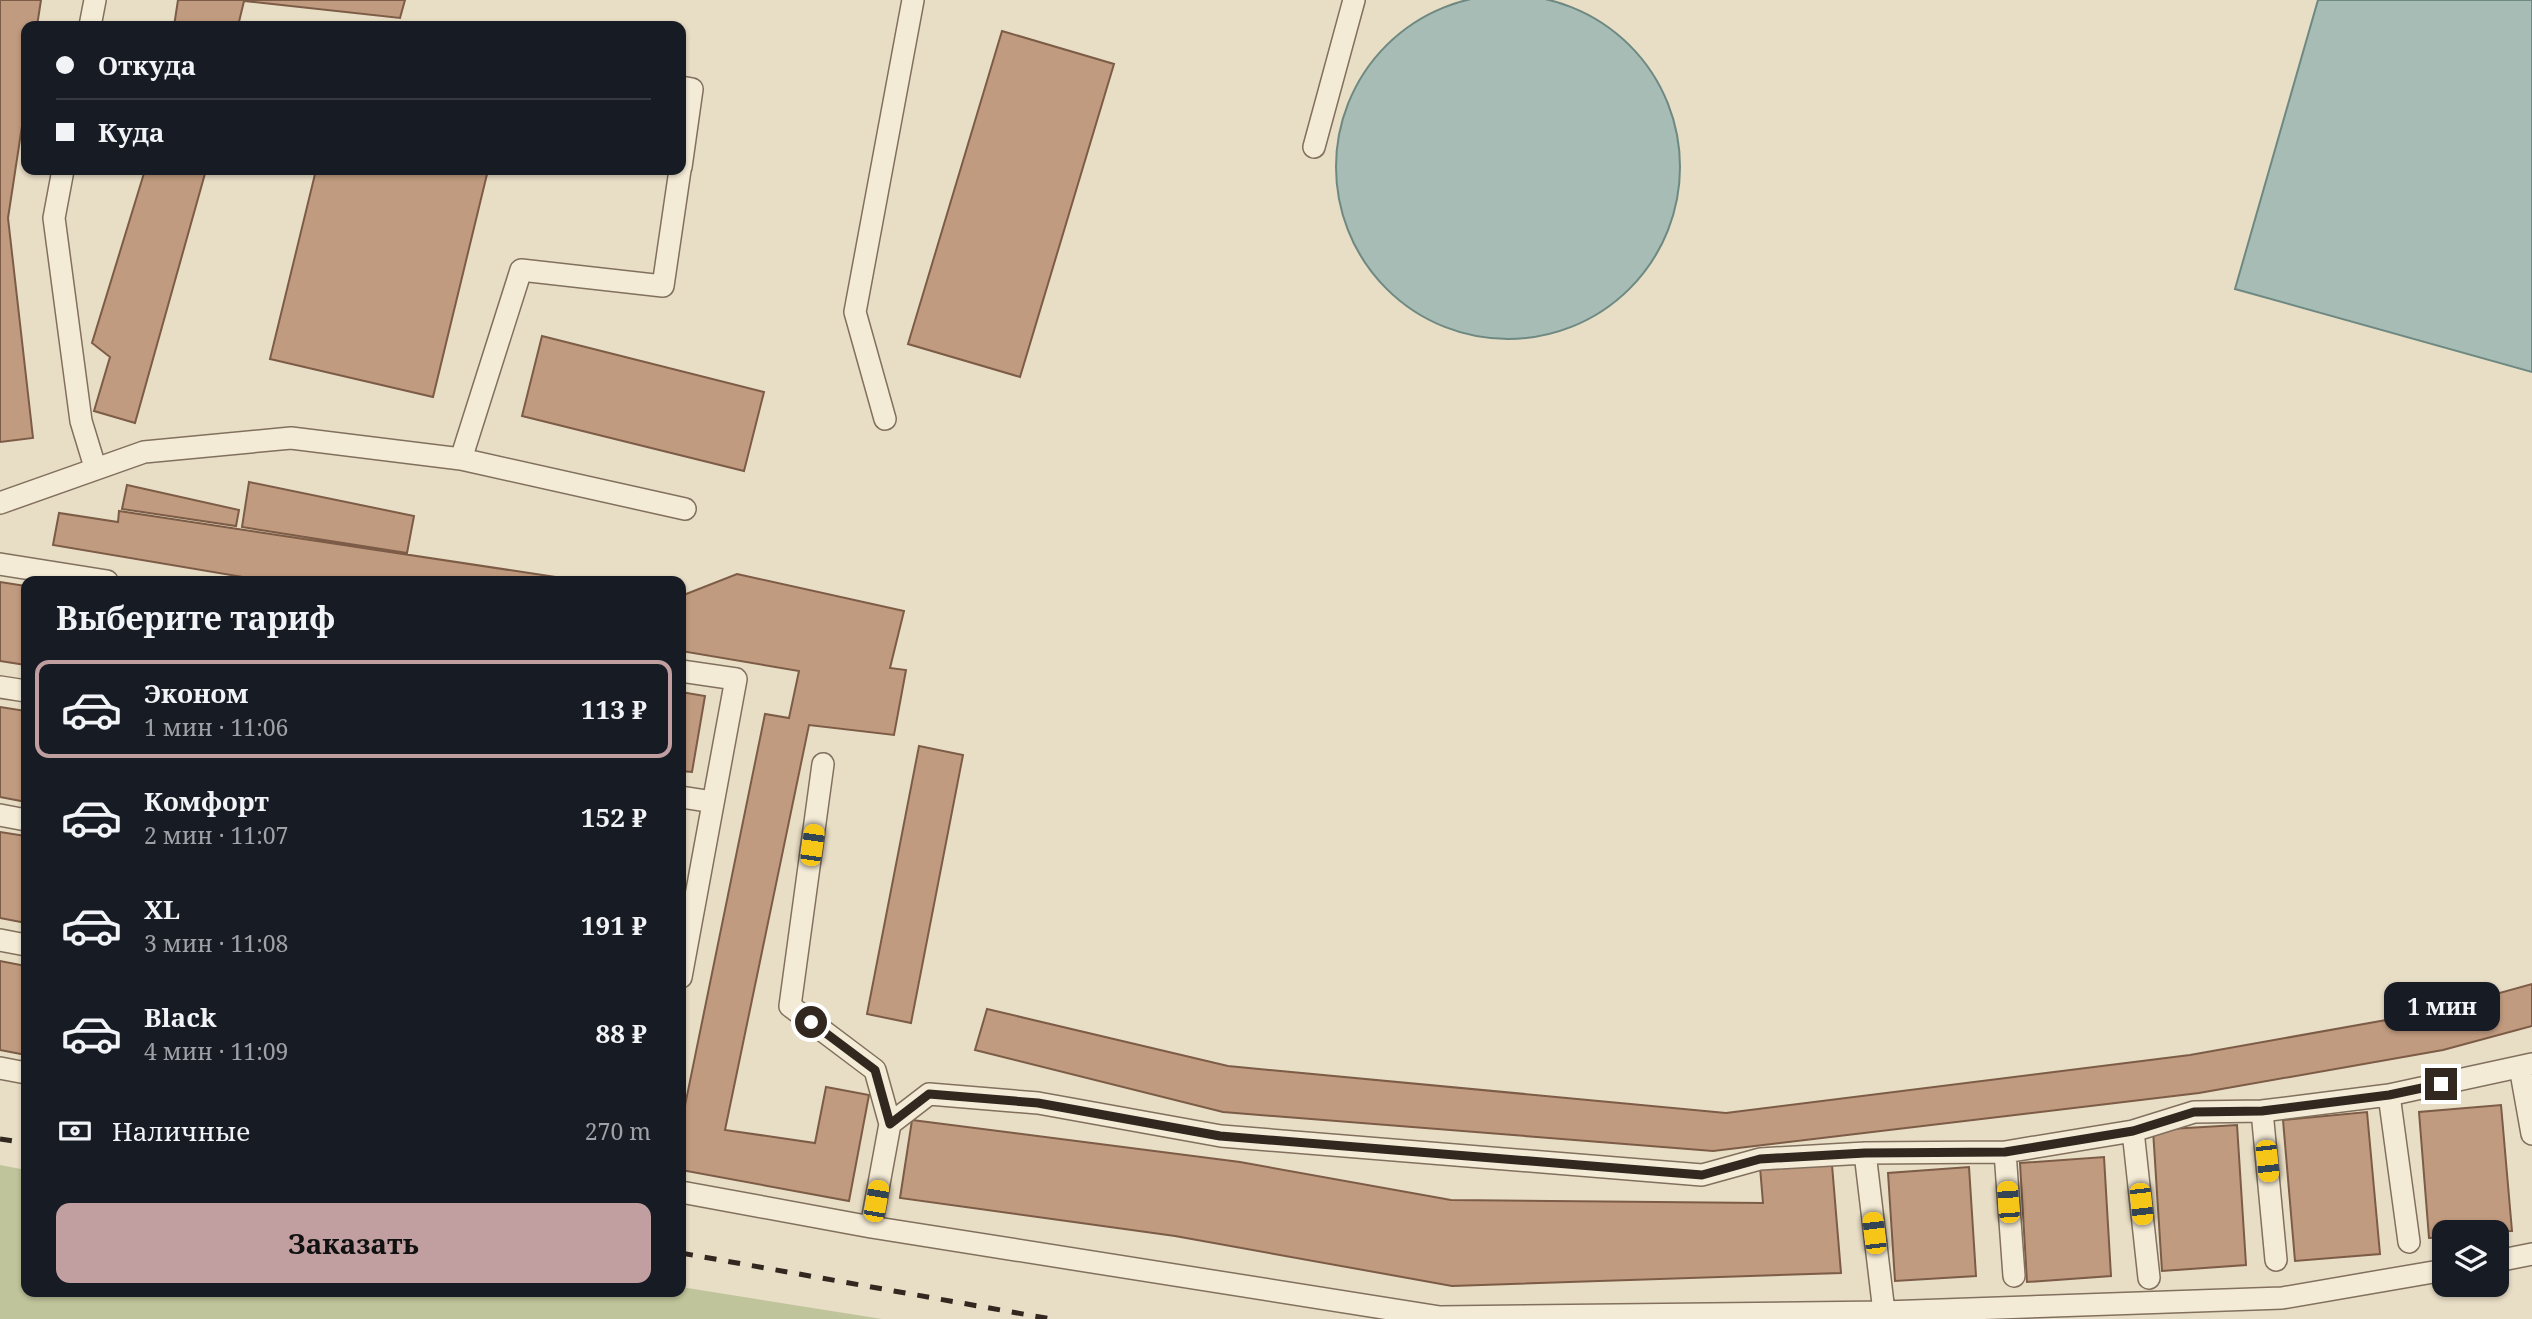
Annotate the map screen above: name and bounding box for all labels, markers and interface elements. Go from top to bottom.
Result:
text: Откуда [98,47,196,83]
text: Куда [98,114,164,150]
text: Выберите тариф [56,596,335,639]
text: Эконом [144,675,248,711]
icon: car [60,678,123,741]
text: 113 ₽ [581,691,647,727]
text: 1 мин · 11:06 [144,711,288,743]
text: Комфорт [144,783,269,819]
icon: car [60,786,123,849]
text: 152 ₽ [581,799,647,835]
text: 2 мин · 11:07 [144,819,288,851]
car [799,823,826,867]
text: XL [144,891,180,927]
icon: car [60,894,123,957]
text: 191 ₽ [581,907,647,943]
text: 3 мин · 11:08 [144,927,288,959]
callout: 1 мин [2383,982,2499,1032]
text: 1 мин [2407,990,2477,1022]
text: Black [144,999,217,1035]
icon: car [60,1002,123,1065]
route start [795,1006,827,1038]
text: 88 ₽ [596,1015,647,1051]
text: 4 мин · 11:09 [144,1035,288,1067]
route end [2425,1068,2457,1100]
icon: cash [56,1112,94,1150]
text: Наличные [112,1113,250,1149]
text: 270 m [585,1115,651,1147]
car [2255,1139,2280,1183]
car [863,1178,890,1224]
car [1997,1180,2020,1224]
car [2129,1182,2154,1226]
button: Заказать [56,1203,651,1283]
car [1862,1211,1887,1255]
map controls [2432,1220,2509,1297]
button: layers [2432,1220,2509,1297]

